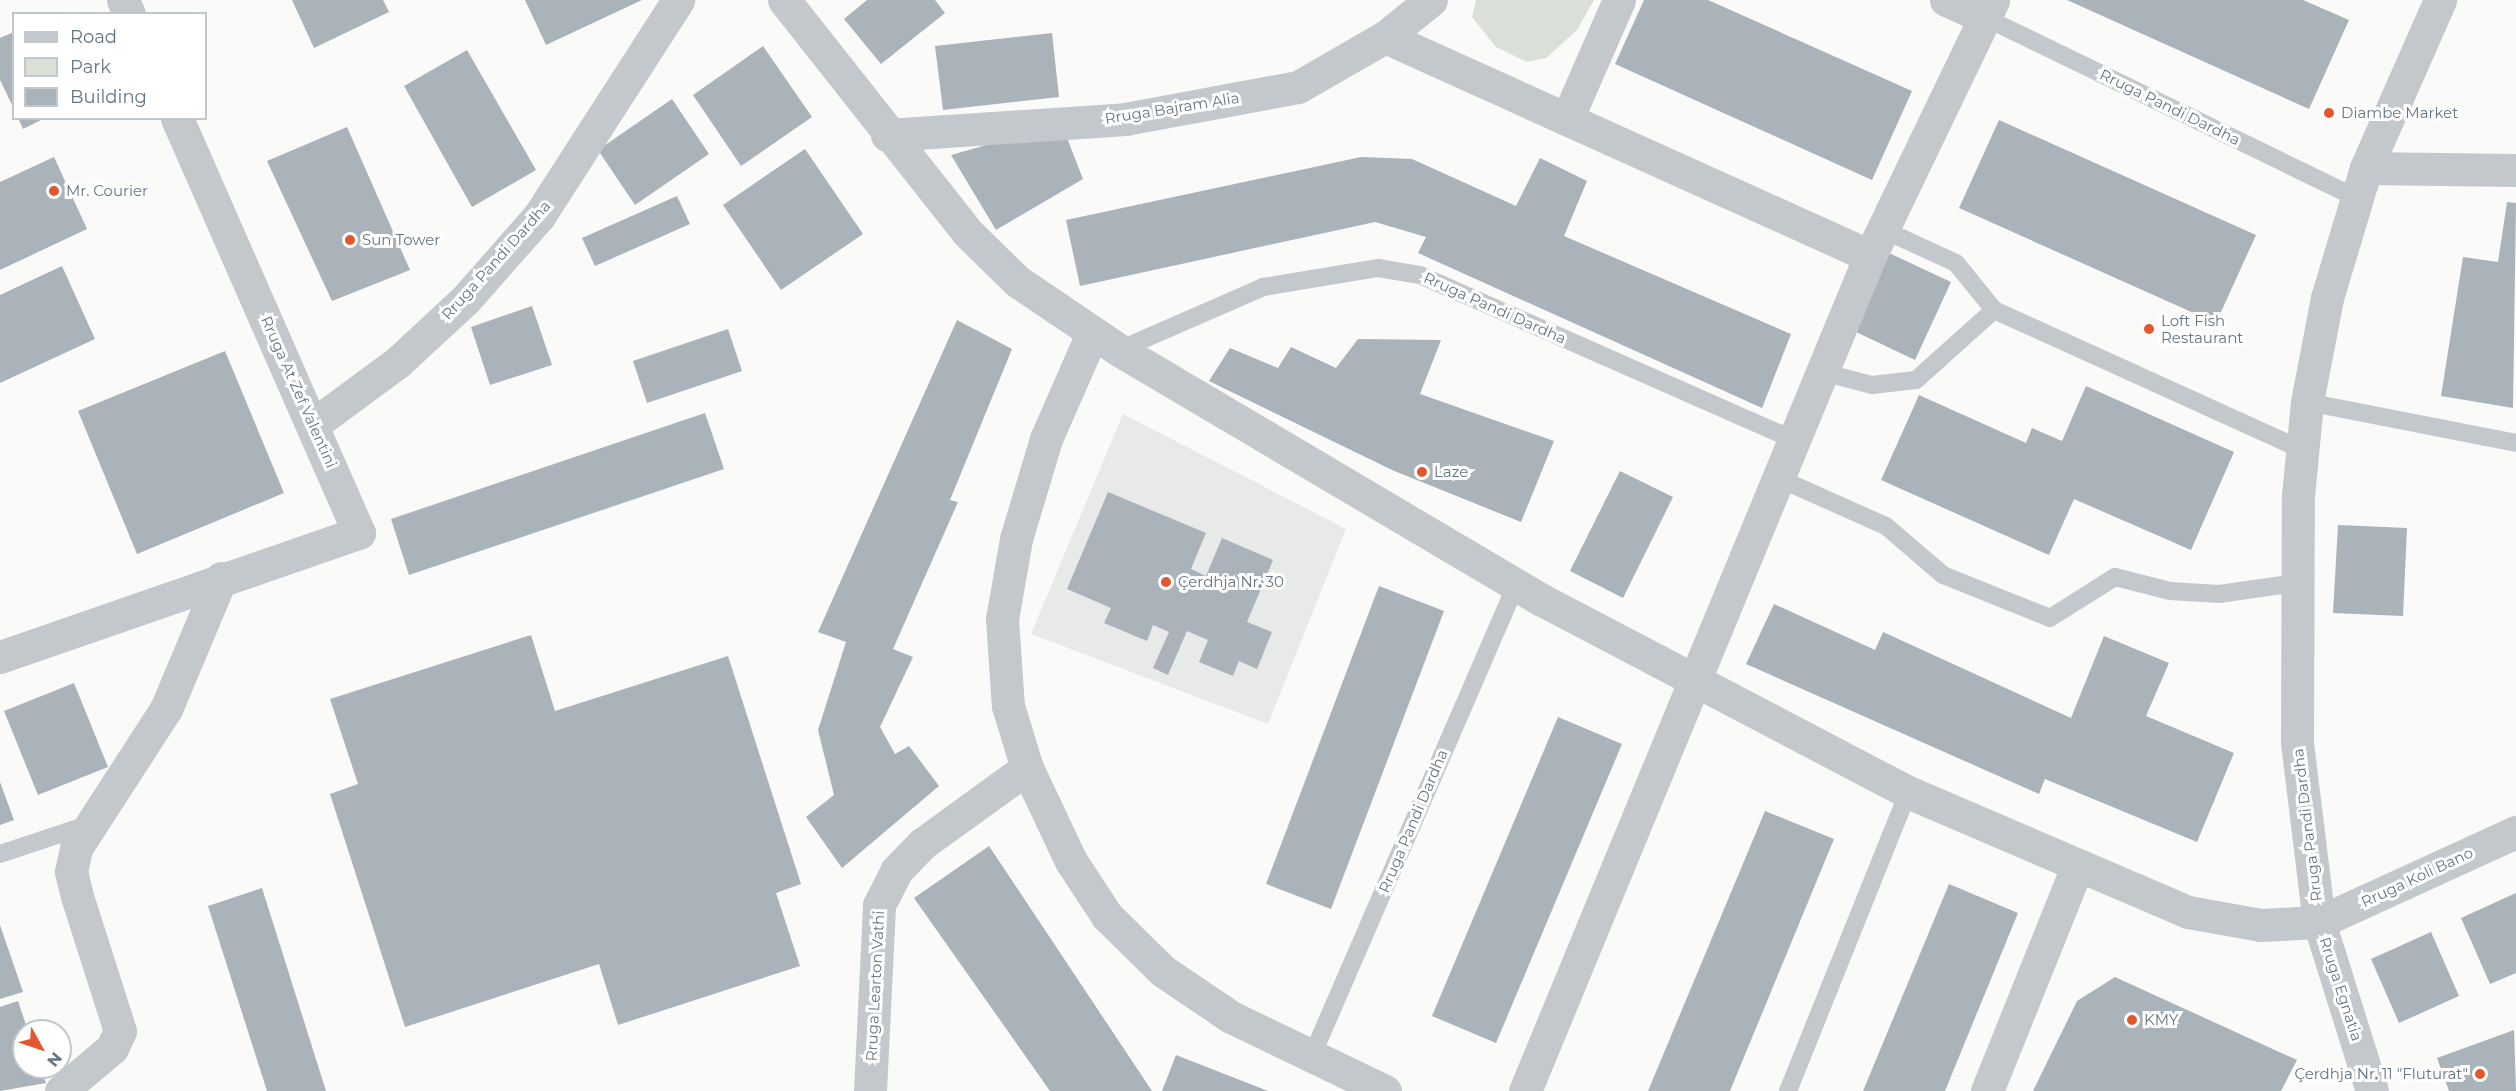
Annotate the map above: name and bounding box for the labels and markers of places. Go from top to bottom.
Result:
place label: Diambe Market [2341,104,2458,122]
marker: Diambe Market [2322,106,2336,120]
place label: Mr. Courier [66,182,148,200]
marker: Mr. Courier [47,184,61,198]
place label: Sun Tower [362,231,440,249]
marker: Sun Tower [343,233,357,247]
place label: Loft Fish Restaurant [2161,311,2243,346]
marker: Loft Fish Restaurant [2142,322,2156,336]
place label: Laze [1434,463,1468,481]
marker: Laze [1415,465,1429,479]
place label: Çerdhja Nr. 30 [1178,573,1284,591]
marker: Çerdhja Nr. 30 [1159,575,1173,589]
place label: KMY [2144,1011,2178,1029]
marker: KMY [2125,1013,2139,1027]
place label: Çerdhja Nr. 11 "Fluturat" [2294,1065,2468,1083]
marker: Çerdhja Nr. 11 "Fluturat" [2473,1067,2487,1081]

